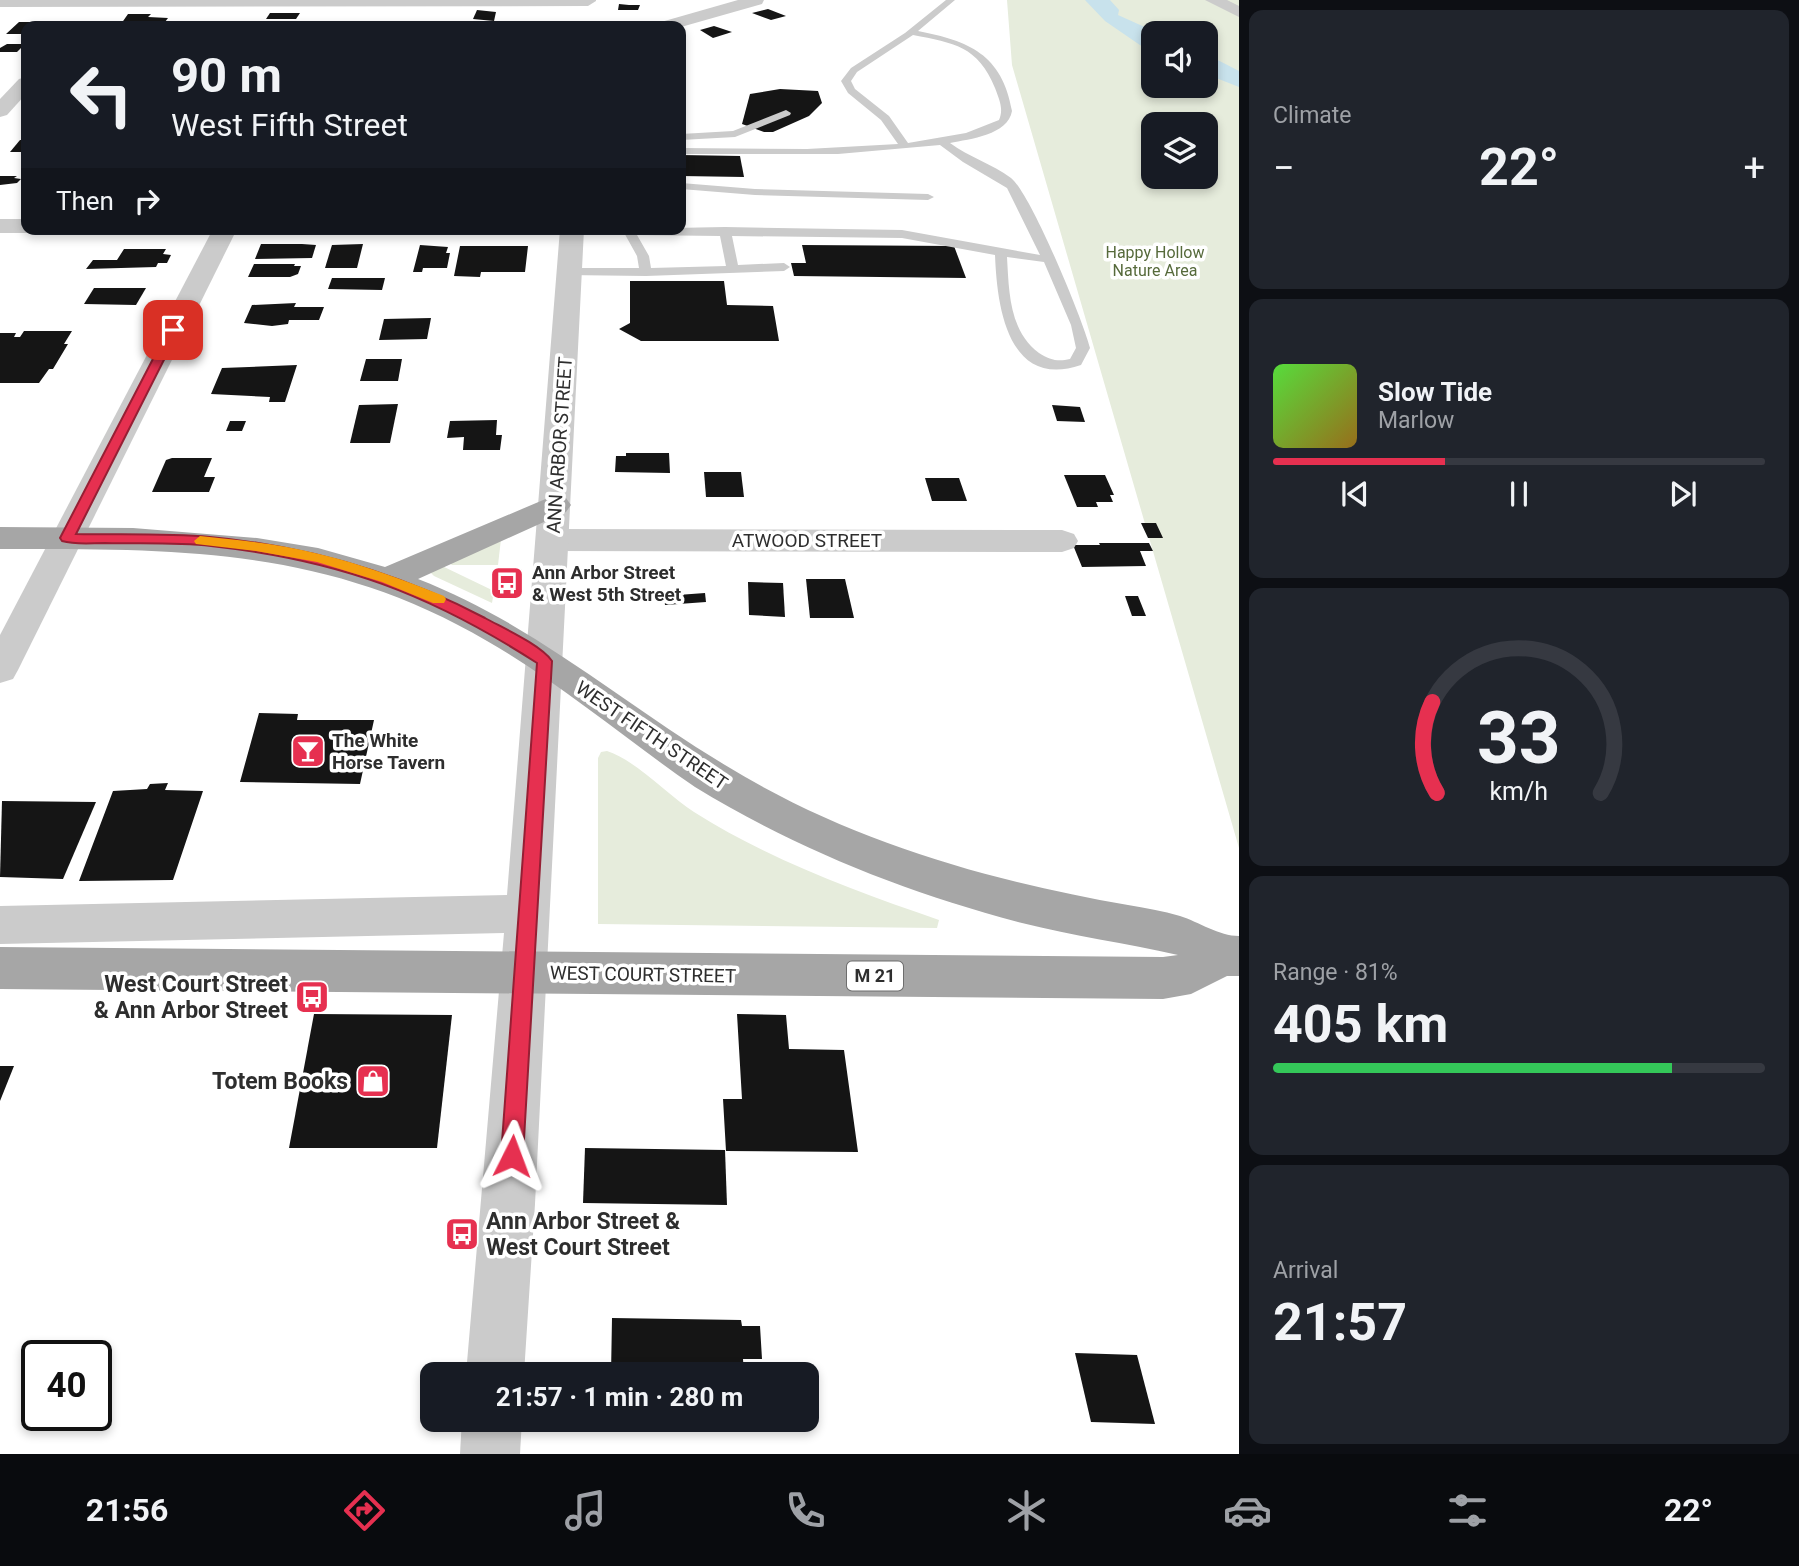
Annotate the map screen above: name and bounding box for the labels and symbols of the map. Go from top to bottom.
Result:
park label: Happy Hollow Nature Area [1105,243,1205,280]
pin [143,300,203,360]
street label: ANN ARBOR STREET [542,356,577,534]
street label: ATWOOD STREET [732,529,882,552]
place label: Ann Arbor Street & West 5th Street [532,561,682,606]
bus stop icon: Ann Arbor Street & West 5th Street [488,564,526,602]
street label: WEST FIFTH STREET [571,676,732,795]
place label: The White Horse Tavern [332,729,445,774]
bar icon: The White Horse Tavern [289,732,327,770]
street label: WEST COURT STREET [550,961,736,988]
road number: M 21 [847,961,903,990]
place label: West Court Street & Ann Arbor Street [94,971,288,1024]
bus stop icon: West Court Street & Ann Arbor Street [293,978,331,1016]
shop icon: Totem Books [354,1062,392,1100]
place label: Totem Books [212,1068,348,1095]
position arrow [475,1119,549,1193]
place label: Ann Arbor Street & West Court Street [486,1208,680,1261]
bus stop icon: Ann Arbor Street & West Court Street [443,1215,481,1253]
speed limit sign: 40 [21,1340,112,1431]

